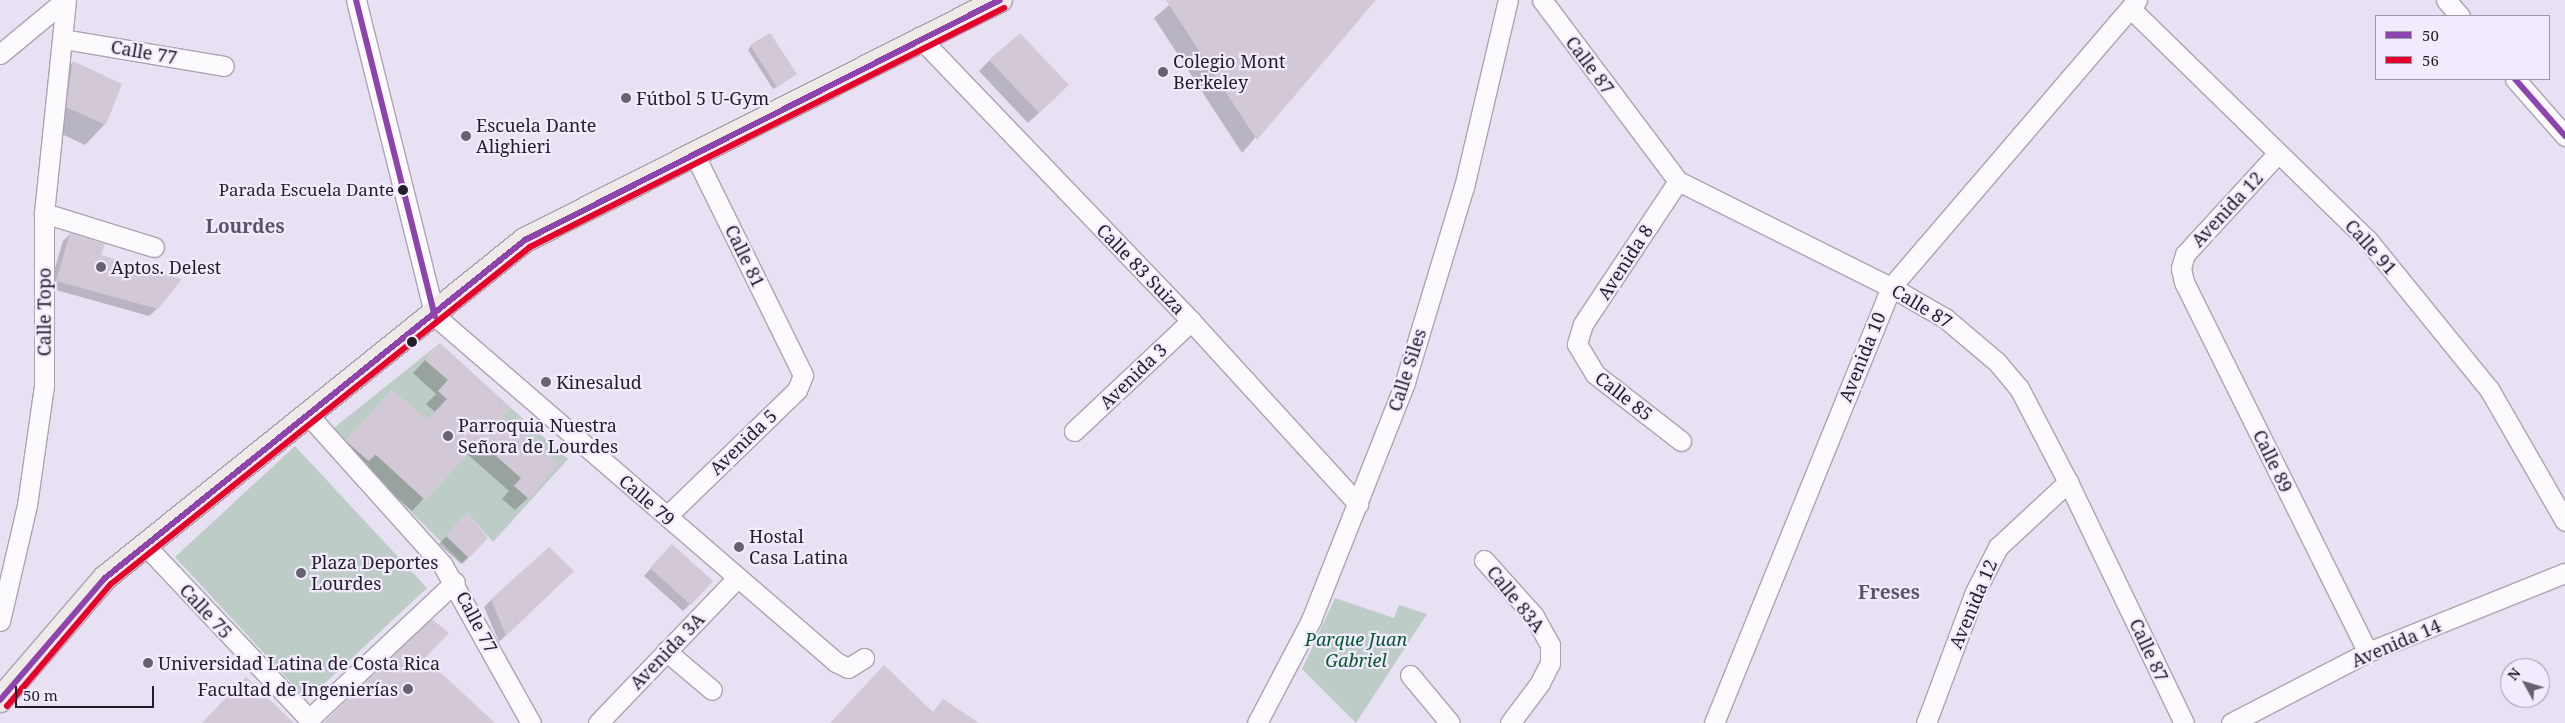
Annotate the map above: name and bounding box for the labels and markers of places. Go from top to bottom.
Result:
place label: Colegio Mont Berkeley [1173,51,1285,94]
marker: Colegio Mont Berkeley [1157,66,1169,78]
place label: Fútbol 5 U-Gym [636,87,769,109]
marker: Fútbol 5 U-Gym [620,92,632,104]
place label: Escuela Dante Alighieri [476,115,596,158]
marker: Escuela Dante Alighieri [460,130,472,142]
place label: Parada Escuela Dante [219,180,394,200]
marker: Parada Escuela Dante [398,185,408,195]
place label: Aptos. Delest [111,256,221,278]
marker: Aptos. Delest [95,261,107,273]
unlabelled marker [407,337,417,347]
place label: Kinesalud [556,371,642,393]
marker: Kinesalud [540,376,552,388]
place label: Parroquia Nuestra Señora de Lourdes [458,415,618,458]
marker: Parroquia Nuestra Señora de Lourdes [442,430,454,442]
place label: Hostal Casa Latina [749,526,848,568]
marker: Hostal Casa Latina [733,541,745,553]
place label: Plaza Deportes Lourdes [311,552,438,594]
marker: Plaza Deportes Lourdes [295,567,307,579]
place label: Universidad Latina de Costa Rica [158,652,440,674]
marker: Universidad Latina de Costa Rica [142,657,154,669]
place label: Facultad de Ingenierías [198,678,398,700]
marker: Facultad de Ingenierías [402,683,414,695]

